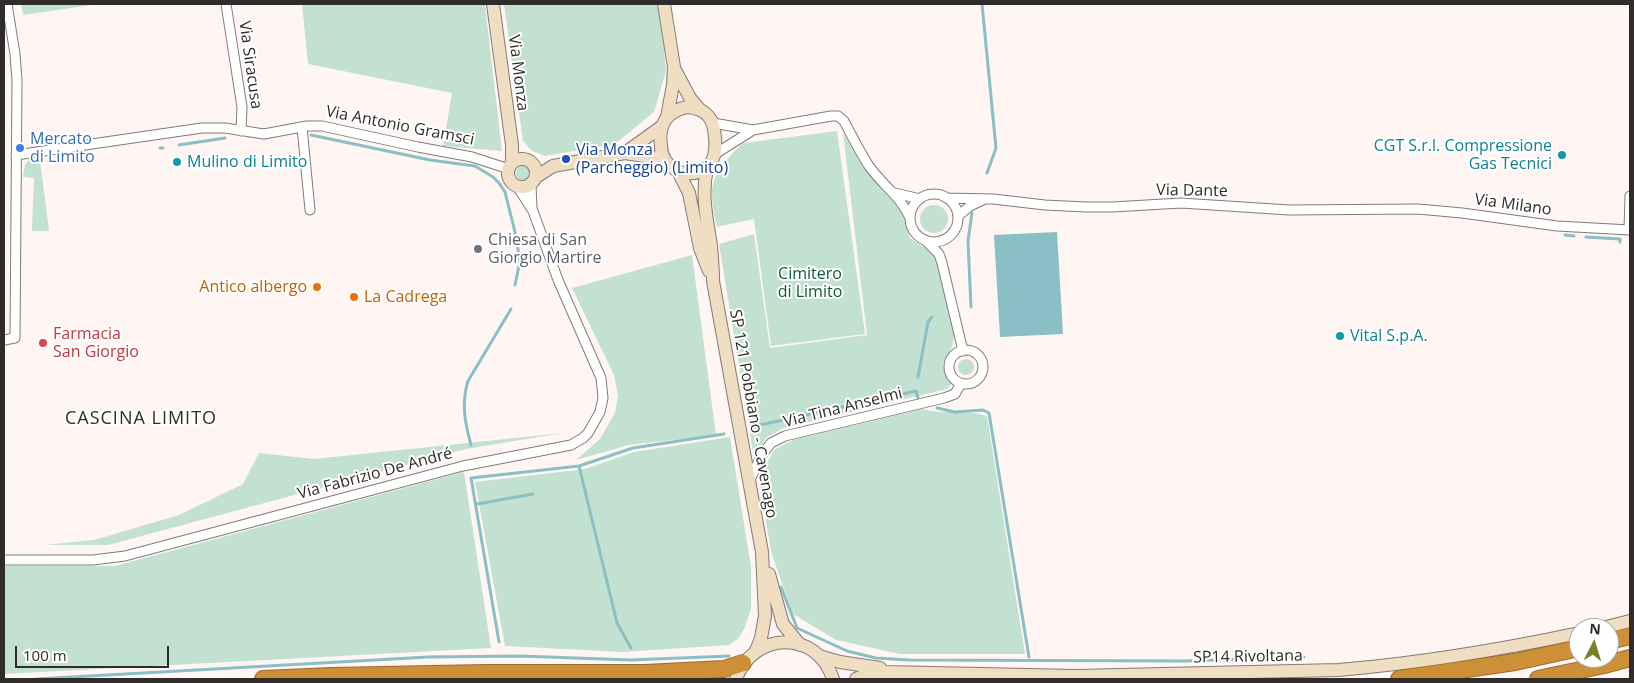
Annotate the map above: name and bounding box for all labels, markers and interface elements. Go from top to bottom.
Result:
street label: Via Siracusa [234,20,266,110]
street label: Via Monza [504,34,532,112]
street label: Via Antonio Gramsci [324,102,476,150]
place label: Mercato di Limito [30,129,95,167]
place label: CGT S.r.l. Compressione Gas Tecnici [1374,136,1552,174]
place label: Via Monza (Parcheggio) (Limito) [576,140,728,178]
marker: Mercato di Limito [14,142,26,154]
marker: CGT S.r.l. Compressione Gas Tecnici [1556,149,1568,161]
place label: Mulino di Limito [187,152,307,172]
marker: Via Monza (Parcheggio) (Limito) [560,153,572,165]
marker: Mulino di Limito [171,156,183,168]
street label: Via Dante [1156,181,1228,201]
street label: Via Milano [1473,190,1553,220]
place label: Chiesa di San Giorgio Martire [488,230,601,268]
marker: Chiesa di San Giorgio Martire [472,243,484,255]
park label: Cimitero di Limito [778,264,842,302]
place label: Antico albergo [199,277,307,297]
marker: Antico albergo [311,281,323,293]
place label: La Cadrega [364,287,447,307]
marker: La Cadrega [348,291,360,303]
street label: SP 121 Pobbiano - Cavenago [725,308,781,520]
place label: Farmacia San Giorgio [53,324,139,362]
place label: Vital S.p.A. [1350,326,1428,346]
marker: Vital S.p.A. [1334,330,1346,342]
marker: Farmacia San Giorgio [37,337,49,349]
street label: Via Tina Anselmi [782,384,904,432]
district label: CASCINA LIMITO [63,408,219,430]
street label: Via Fabrizio De André [296,444,454,504]
north arrow [1569,618,1619,668]
text: N [1589,619,1602,639]
scale bar [18,636,171,668]
text: 100 m [23,645,67,665]
street label: SP14 Rivoltana [1193,646,1303,668]

